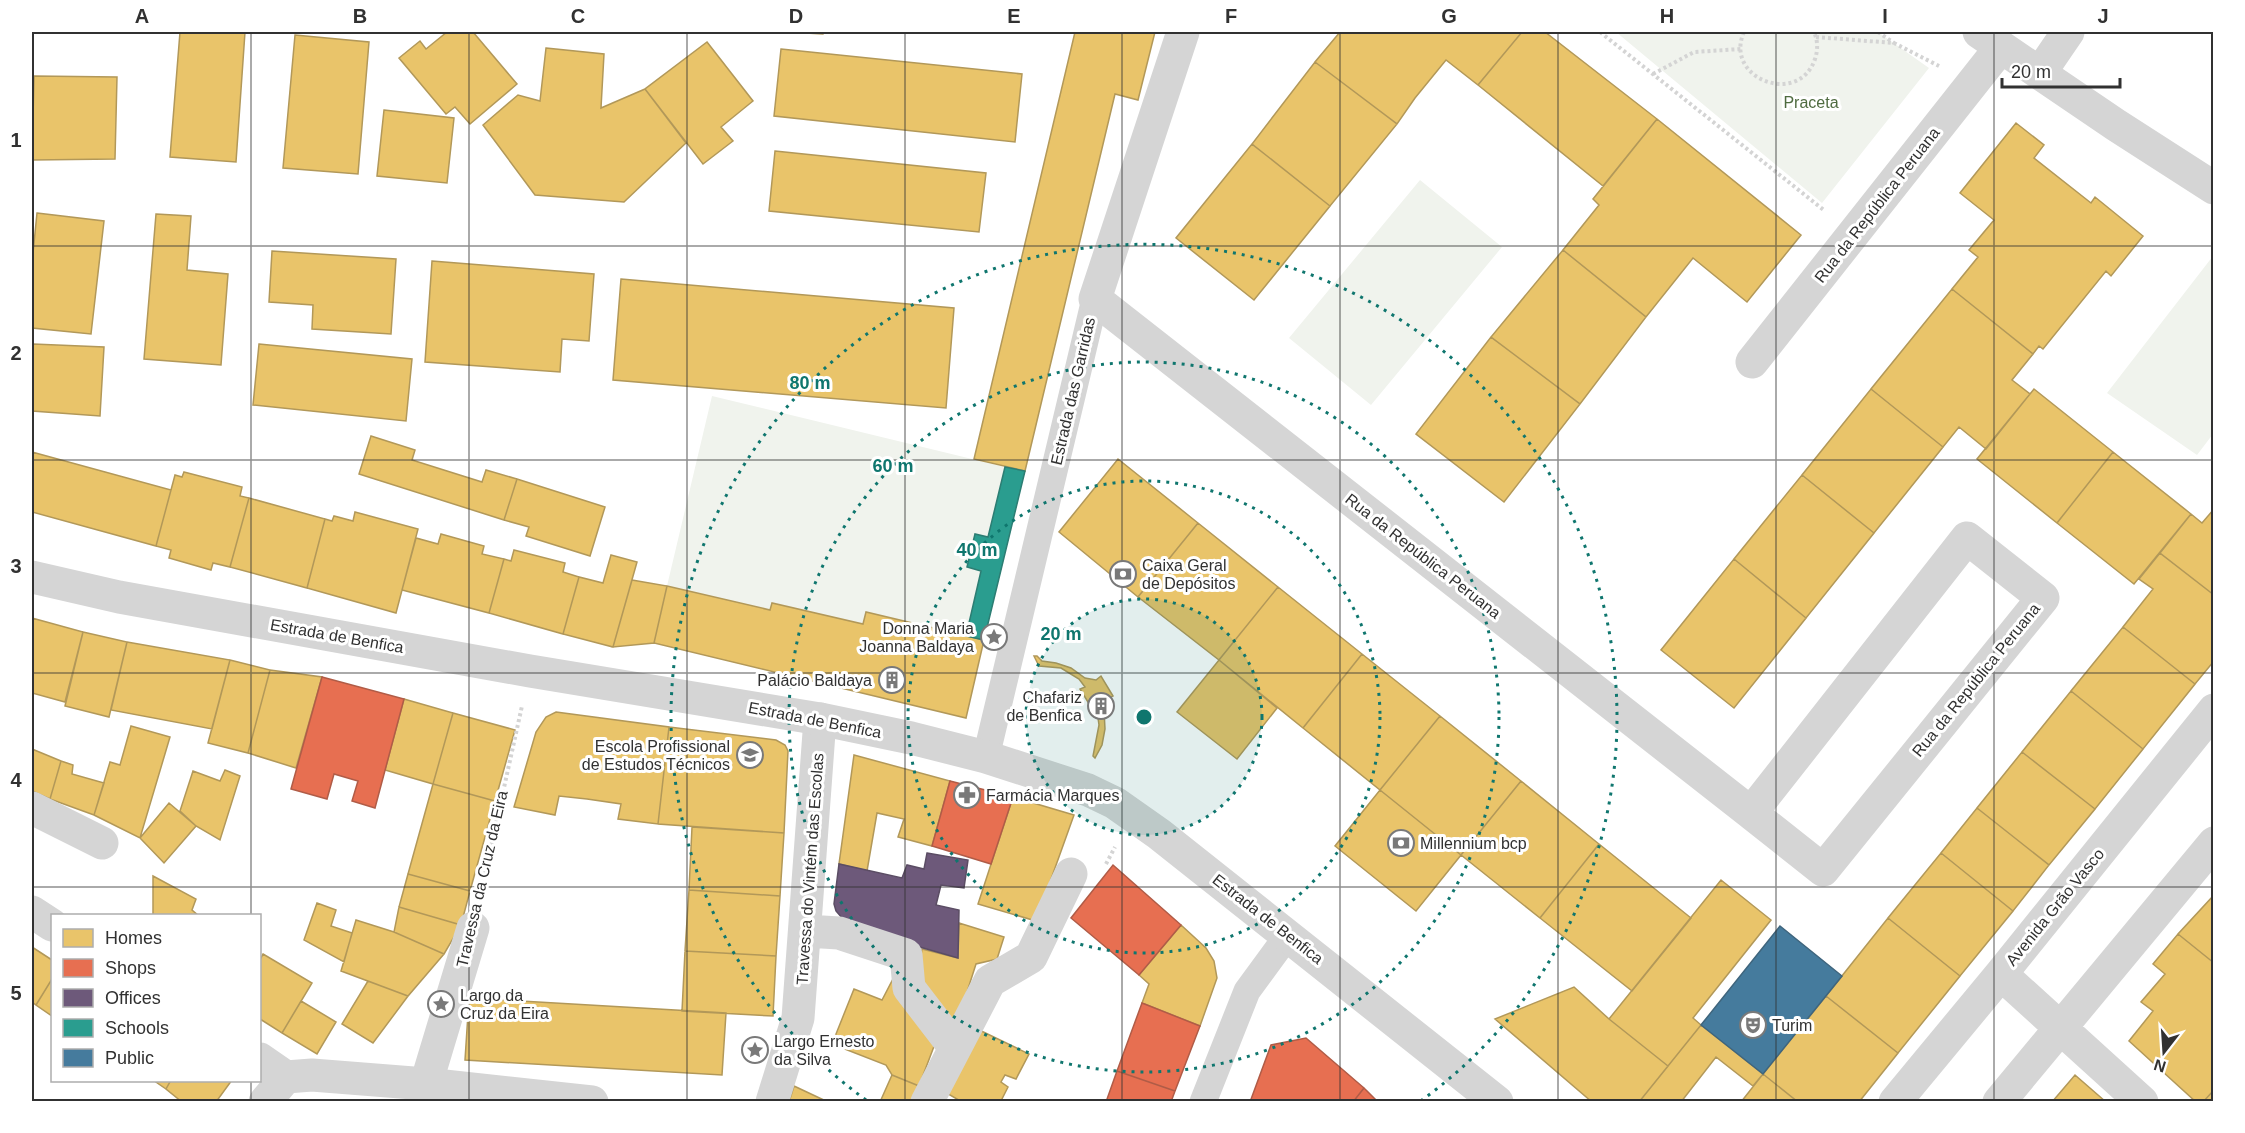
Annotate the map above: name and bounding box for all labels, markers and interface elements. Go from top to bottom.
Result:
text: A [135,5,149,27]
text: B [353,5,367,27]
text: C [571,5,585,27]
text: D [789,5,803,27]
text: E [1007,5,1021,27]
text: F [1225,5,1237,27]
text: G [1441,5,1457,27]
text: H [1660,5,1674,27]
text: I [1882,5,1888,27]
text: J [2097,5,2109,27]
scale bar [2002,51,2120,89]
text: 20 m [2011,62,2051,82]
park label: Praceta [1783,94,1839,111]
street label: Rua da República Peruana [1811,124,1943,286]
text: 1 [10,129,22,151]
street label: Estrada das Garridas [1048,315,1098,467]
text: 2 [10,342,22,364]
text: 80 m [789,373,831,393]
text: 60 m [872,456,914,476]
street label: Rua da República Peruana [1342,490,1504,622]
text: 40 m [956,540,998,560]
text: 3 [10,555,22,577]
place label: Caixa Geral de Depósitos [1142,557,1235,592]
bank icon: Caixa Geral de Depósitos [1108,559,1138,589]
street label: Rua da República Peruana [1909,600,2043,760]
street label: Estrada de Benfica [269,616,405,656]
place label: Donna Maria Joanna Baldaya [859,620,974,655]
place icon: Donna Maria Joanna Baldaya [979,622,1009,652]
text: 20 m [1040,624,1082,644]
building icon: Palácio Baldaya [877,665,907,695]
place label: Palácio Baldaya [757,672,872,689]
place label: Chafariz de Benfica [1006,689,1082,724]
building icon: Chafariz de Benfica [1086,691,1116,721]
street label: Estrada de Benfica [747,699,883,741]
centre of rings [1134,707,1154,727]
place label: Escola Profissional de Estudos Técnicos [582,738,730,773]
school or university icon: Escola Profissional de Estudos Técnicos [735,740,765,770]
street label: Travessa do Vintém das Escolas [793,753,827,985]
text: 4 [10,769,22,791]
pharmacy icon: Farmácia Marques [952,780,982,810]
place label: Farmácia Marques [986,787,1119,804]
street label: Travessa da Cruz da Eira [453,789,511,969]
bank icon: Millennium bcp [1386,828,1416,858]
place label: Millennium bcp [1420,835,1527,852]
street label: Avenida Grão Vasco [2003,845,2107,969]
street label: Estrada de Benfica [1209,871,1327,967]
legend [51,914,261,1082]
text: Homes [105,928,162,948]
text: Shops [105,958,156,978]
text: 5 [10,982,22,1004]
place label: Largo da Cruz da Eira [460,987,549,1022]
text: Offices [105,988,161,1008]
place icon: Largo da Cruz da Eira [426,989,456,1019]
theatre icon: Turim [1738,1010,1768,1040]
place label: Turim [1772,1017,1812,1034]
text: Schools [105,1018,169,1038]
north arrow [2134,1022,2194,1082]
place label: Largo Ernesto da Silva [774,1033,875,1068]
place icon: Largo Ernesto da Silva [740,1035,770,1065]
text: Public [105,1048,154,1068]
text: N [2152,1056,2168,1076]

